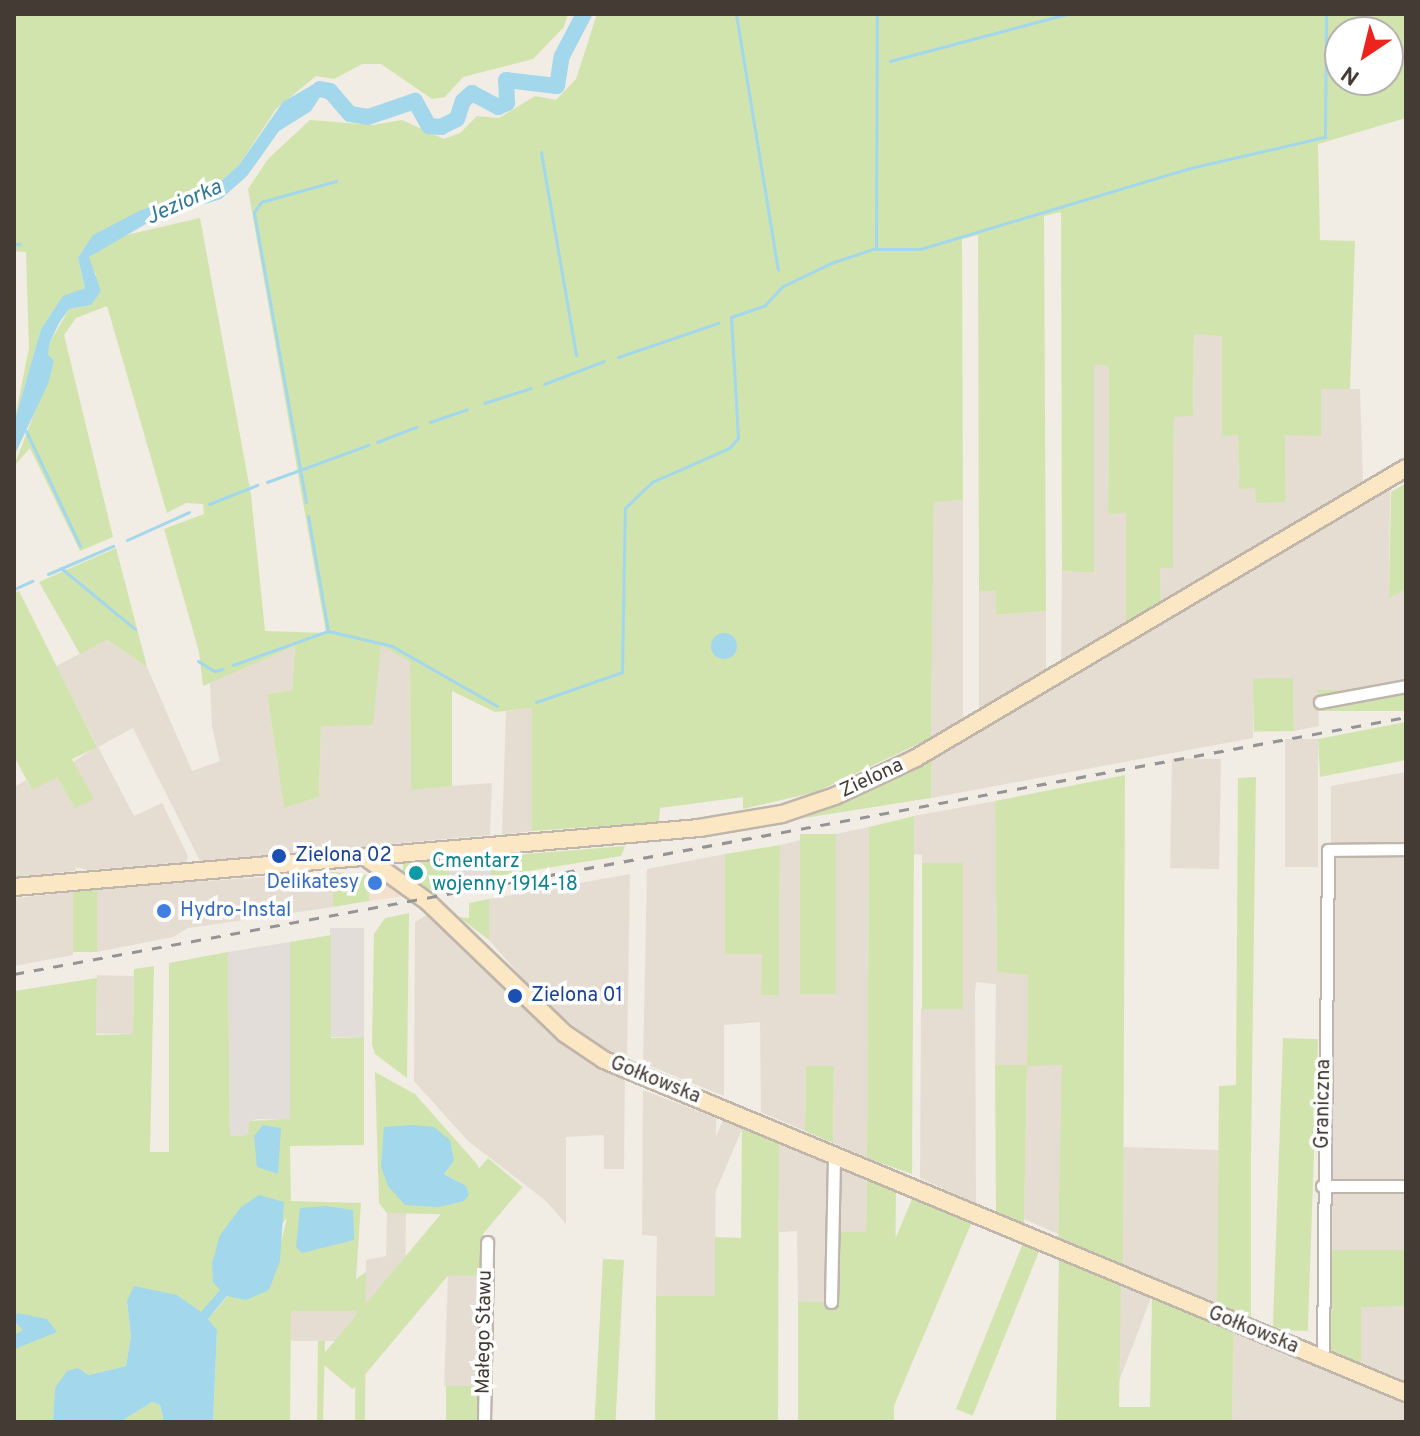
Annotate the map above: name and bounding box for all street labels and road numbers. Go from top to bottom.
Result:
street label: Zielona [837,754,907,804]
street label: Gołkowska [606,1052,704,1110]
street label: Graniczna [1311,1059,1337,1149]
street label: Małego Stawu [472,1270,498,1394]
street label: Gołkowska [1204,1302,1302,1360]

